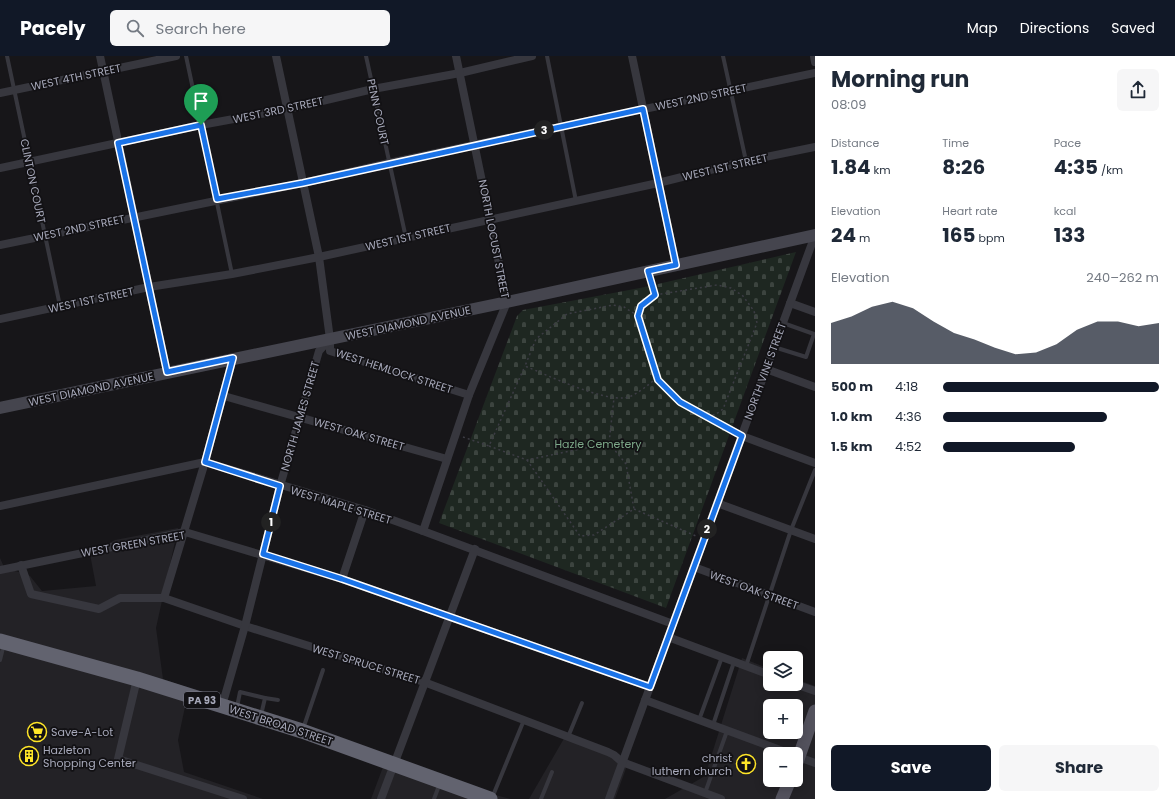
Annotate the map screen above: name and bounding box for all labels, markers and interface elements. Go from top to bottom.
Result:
search box [110,10,390,46]
text: Pacely [20,15,86,42]
icon: search [124,17,146,39]
text: Search here [156,18,246,39]
text: Map [967,18,998,38]
text: Directions [1020,18,1089,38]
text: Saved [1111,18,1155,38]
street label: WEST 4TH STREET [30,60,122,94]
text: Morning run [831,64,969,95]
button: share [1117,69,1159,111]
street label: PENN COURT [363,77,393,147]
street label: WEST 2ND STREET [654,80,748,114]
pin [184,84,218,125]
icon: arrive [190,90,212,112]
street label: WEST 3RD STREET [231,93,325,127]
text: 08:09 [831,95,867,114]
pin: 3 [534,120,554,140]
text: 3 [541,122,547,138]
text: Distance [831,135,879,151]
text: Time [942,135,969,151]
text: Pace [1054,135,1081,151]
street label: CLINTON COURT [16,137,50,225]
street label: WEST 1ST STREET [681,149,769,185]
text: 1.84 [831,153,871,181]
text: 8:26 [942,153,985,181]
text: 4:35 [1054,153,1098,181]
text: km [871,162,891,178]
text: /km [1098,162,1123,178]
street label: NORTH LOCUST STREET [475,178,513,300]
text: Elevation [831,203,881,219]
text: Heart rate [942,203,998,219]
text: kcal [1054,203,1076,219]
street label: WEST 2ND STREET [32,211,126,245]
street label: WEST 1ST STREET [364,219,452,255]
text: 24 [831,221,856,249]
text: 165 [942,221,976,249]
text: 133 [1054,221,1085,249]
text: m [856,230,870,246]
text: bpm [976,230,1005,246]
text: Elevation [831,268,890,287]
text: 240–262 m [1086,268,1159,287]
street label: WEST 1ST STREET [47,283,135,317]
street label: WEST DIAMOND AVENUE [344,302,472,344]
street label: NORTH VINE STREET [740,320,790,422]
street label: WEST HEMLOCK STREET [333,345,455,398]
street label: NORTH JAMES STREET [277,359,323,473]
street label: WEST DIAMOND AVENUE [27,368,155,410]
text: 500 m [831,377,873,396]
text: 4:18 [895,377,918,396]
text: 1.0 km [831,407,873,426]
text: 4:36 [895,407,922,426]
street label: WEST OAK STREET [312,413,406,455]
park label: Hazle Cemetery [554,436,642,452]
text: 1.5 km [831,437,873,456]
text: 4:52 [895,437,922,456]
street label: WEST MAPLE STREET [289,482,393,528]
pin: 1 [261,512,281,532]
text: 1 [269,514,273,530]
pin: 2 [697,519,717,539]
text: 2 [704,521,710,537]
street label: WEST GREEN STREET [80,527,186,561]
street label: WEST OAK STREET [707,566,801,614]
street label: WEST SPRUCE STREET [310,640,422,688]
map controls [763,651,803,787]
button: layers [763,651,803,691]
road number: PA 93 [184,692,220,708]
button: + [763,699,803,739]
street label: WEST BROAD STREET [227,701,335,749]
supermarket icon: Save-A-Lot [26,721,48,743]
place label: Save-A-Lot [51,724,113,740]
place label: Hazleton Shopping Center [43,742,136,771]
building icon: Hazleton Shopping Center [18,745,40,767]
button: Save [831,745,991,791]
button: Share [999,745,1159,791]
button: − [763,747,803,787]
place label: christ luthern church [652,750,732,779]
church icon: christ luthern church [735,753,757,775]

